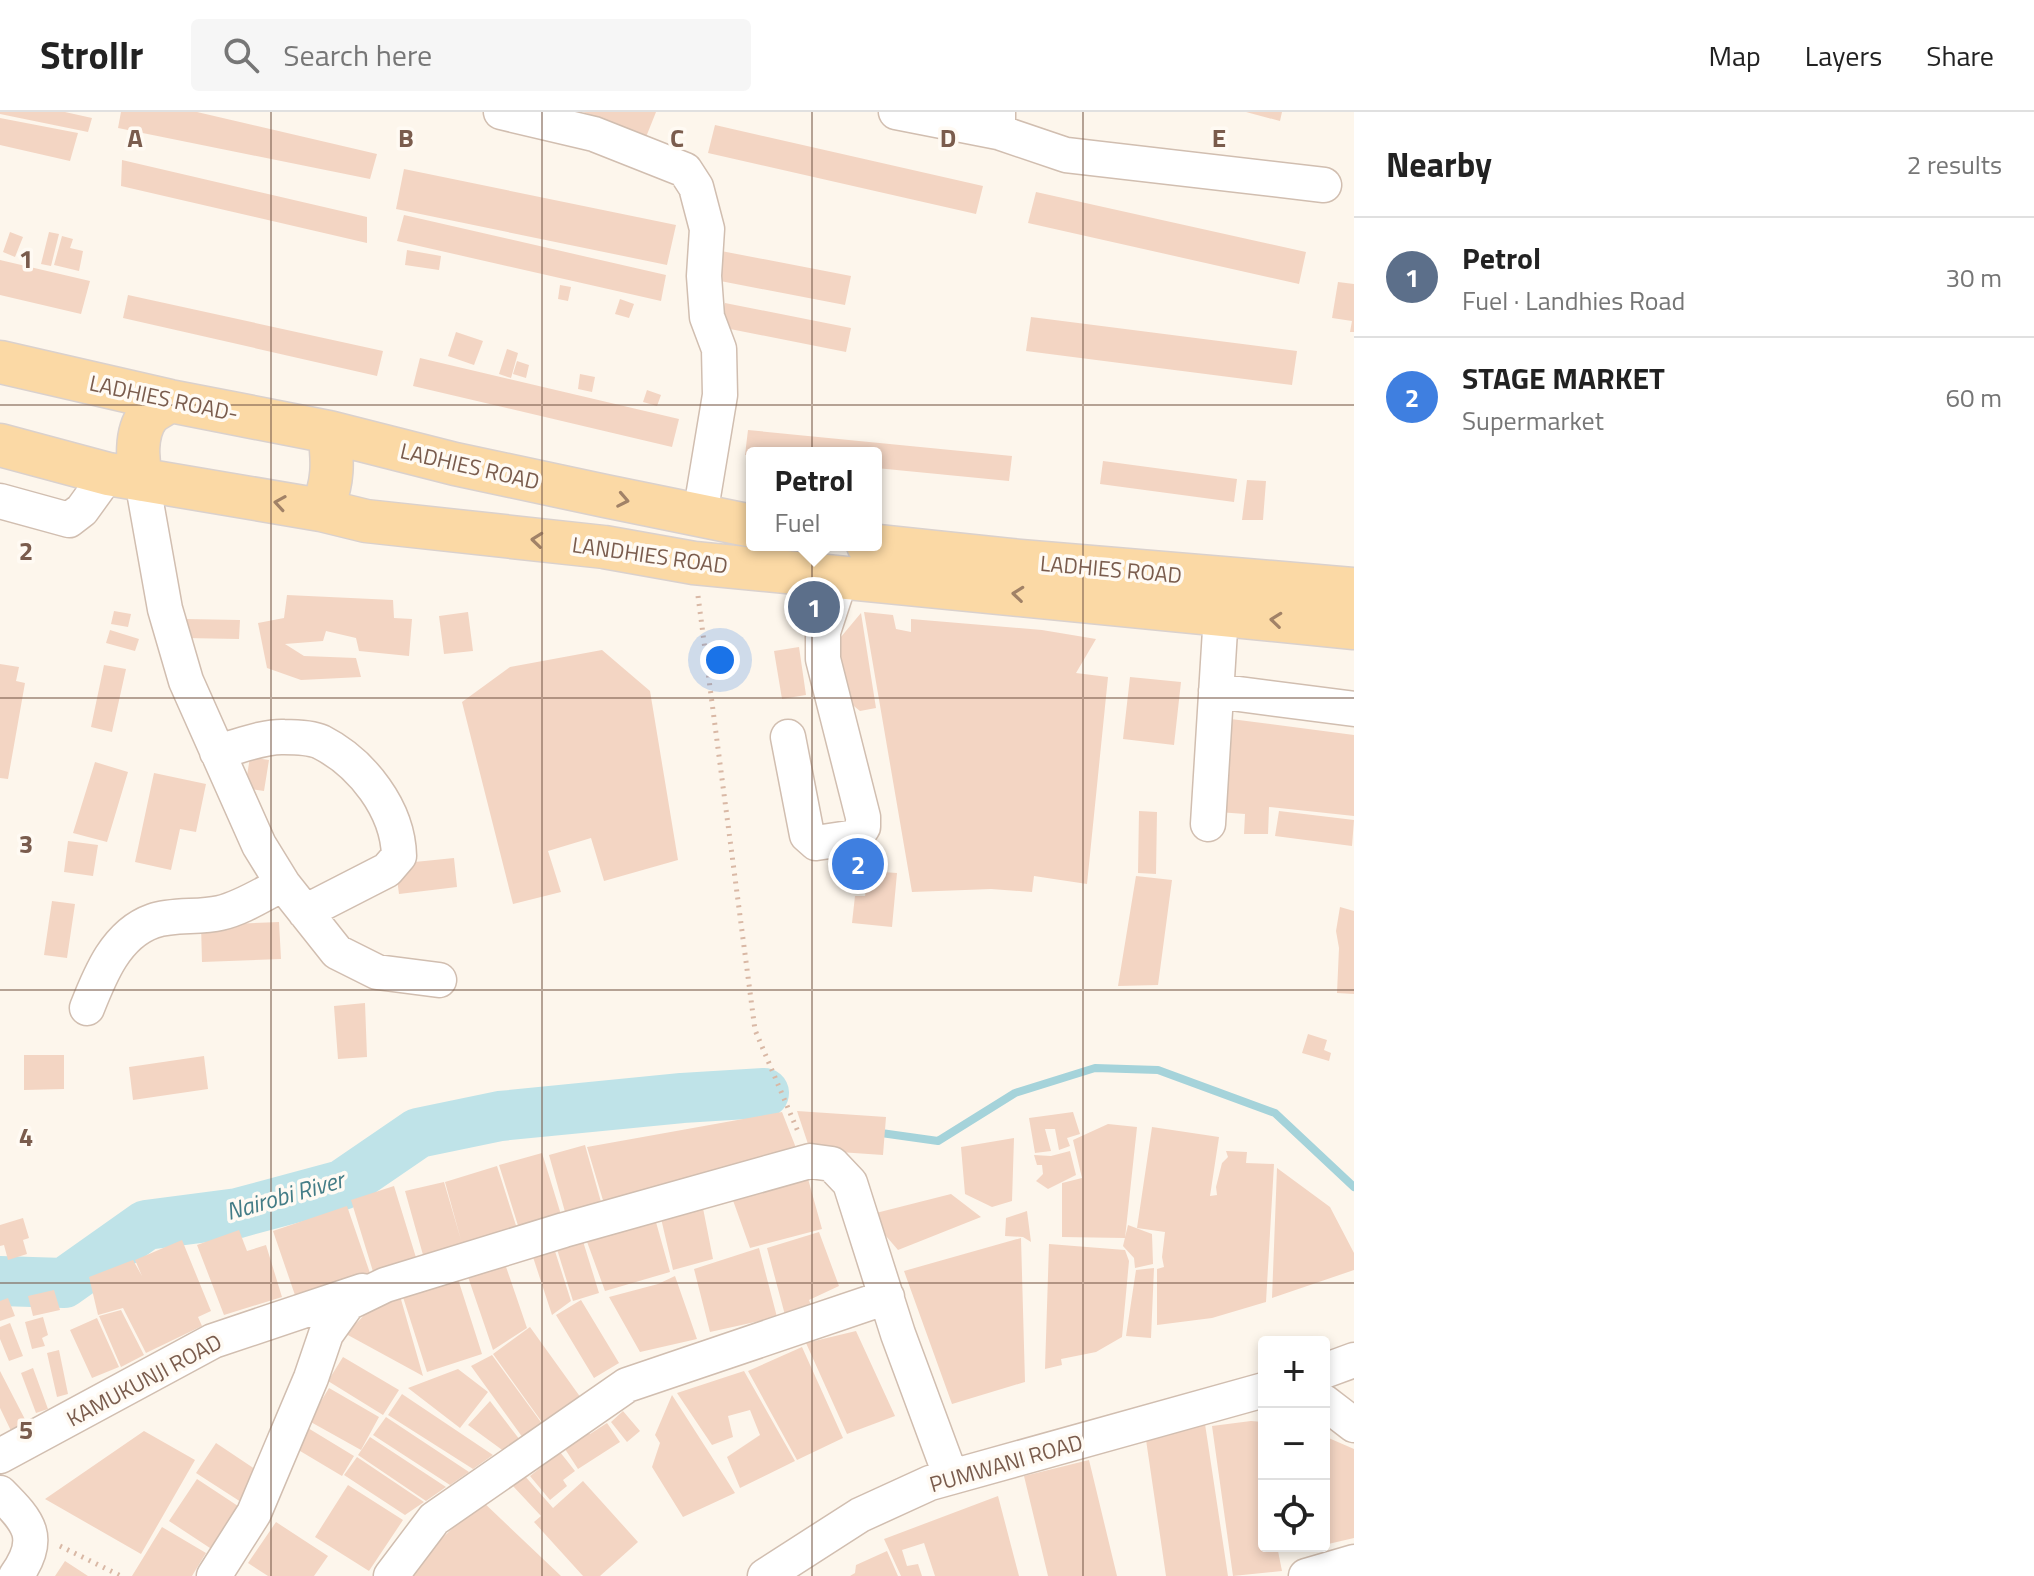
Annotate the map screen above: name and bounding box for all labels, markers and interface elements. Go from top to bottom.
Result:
search box [191,19,751,91]
text: Strollr [40,26,143,84]
text: Search here [283,32,432,78]
icon: search [219,33,263,77]
text: Map [1708,34,1761,77]
text: Layers [1805,34,1882,77]
text: Share [1926,34,1994,77]
text: A [127,118,143,157]
text: B [398,118,414,157]
text: C [670,118,684,157]
text: D [940,118,956,157]
text: E [1212,118,1226,157]
text: Nearby [1386,138,1492,190]
text: 2 results [1907,145,2002,184]
text: Petrol [1462,235,1541,281]
text: 1 [19,239,33,278]
text: 1 [1405,258,1419,297]
text: 30 m [1945,258,2002,297]
text: Fuel · Landhies Road [1462,281,1685,320]
text: STAGE MARKET [1462,355,1665,401]
street label: LADHIES ROAD- [86,366,242,430]
text: 2 [1405,378,1419,417]
text: 60 m [1945,378,2002,417]
text: Supermarket [1462,401,1604,440]
street label: LADHIES ROAD [397,433,543,499]
popup [746,447,882,551]
text: Petrol [774,457,854,503]
one-way arrow [616,491,629,508]
one-way arrow [273,496,287,513]
text: Fuel [774,503,821,542]
street label: LANDHIES ROAD [570,527,730,583]
text: 2 [19,531,33,570]
one-way arrow [530,531,543,548]
street label: LADHIES ROAD [1039,546,1183,592]
pin: 1 [788,577,840,637]
one-way arrow [1011,585,1024,602]
one-way arrow [1269,612,1282,629]
your location [700,640,740,680]
text: 3 [19,824,33,863]
pin: 2 [832,834,884,894]
text: 4 [19,1117,33,1156]
water label: Nairobi River [222,1160,351,1229]
street label: KAMUKUNJI ROAD [60,1325,228,1435]
map controls [1258,1336,1330,1552]
button: + [1258,1336,1330,1408]
button: − [1258,1408,1330,1480]
text: 5 [19,1410,33,1449]
street label: PUMWANI ROAD [925,1425,1087,1501]
button: locate [1258,1480,1330,1552]

